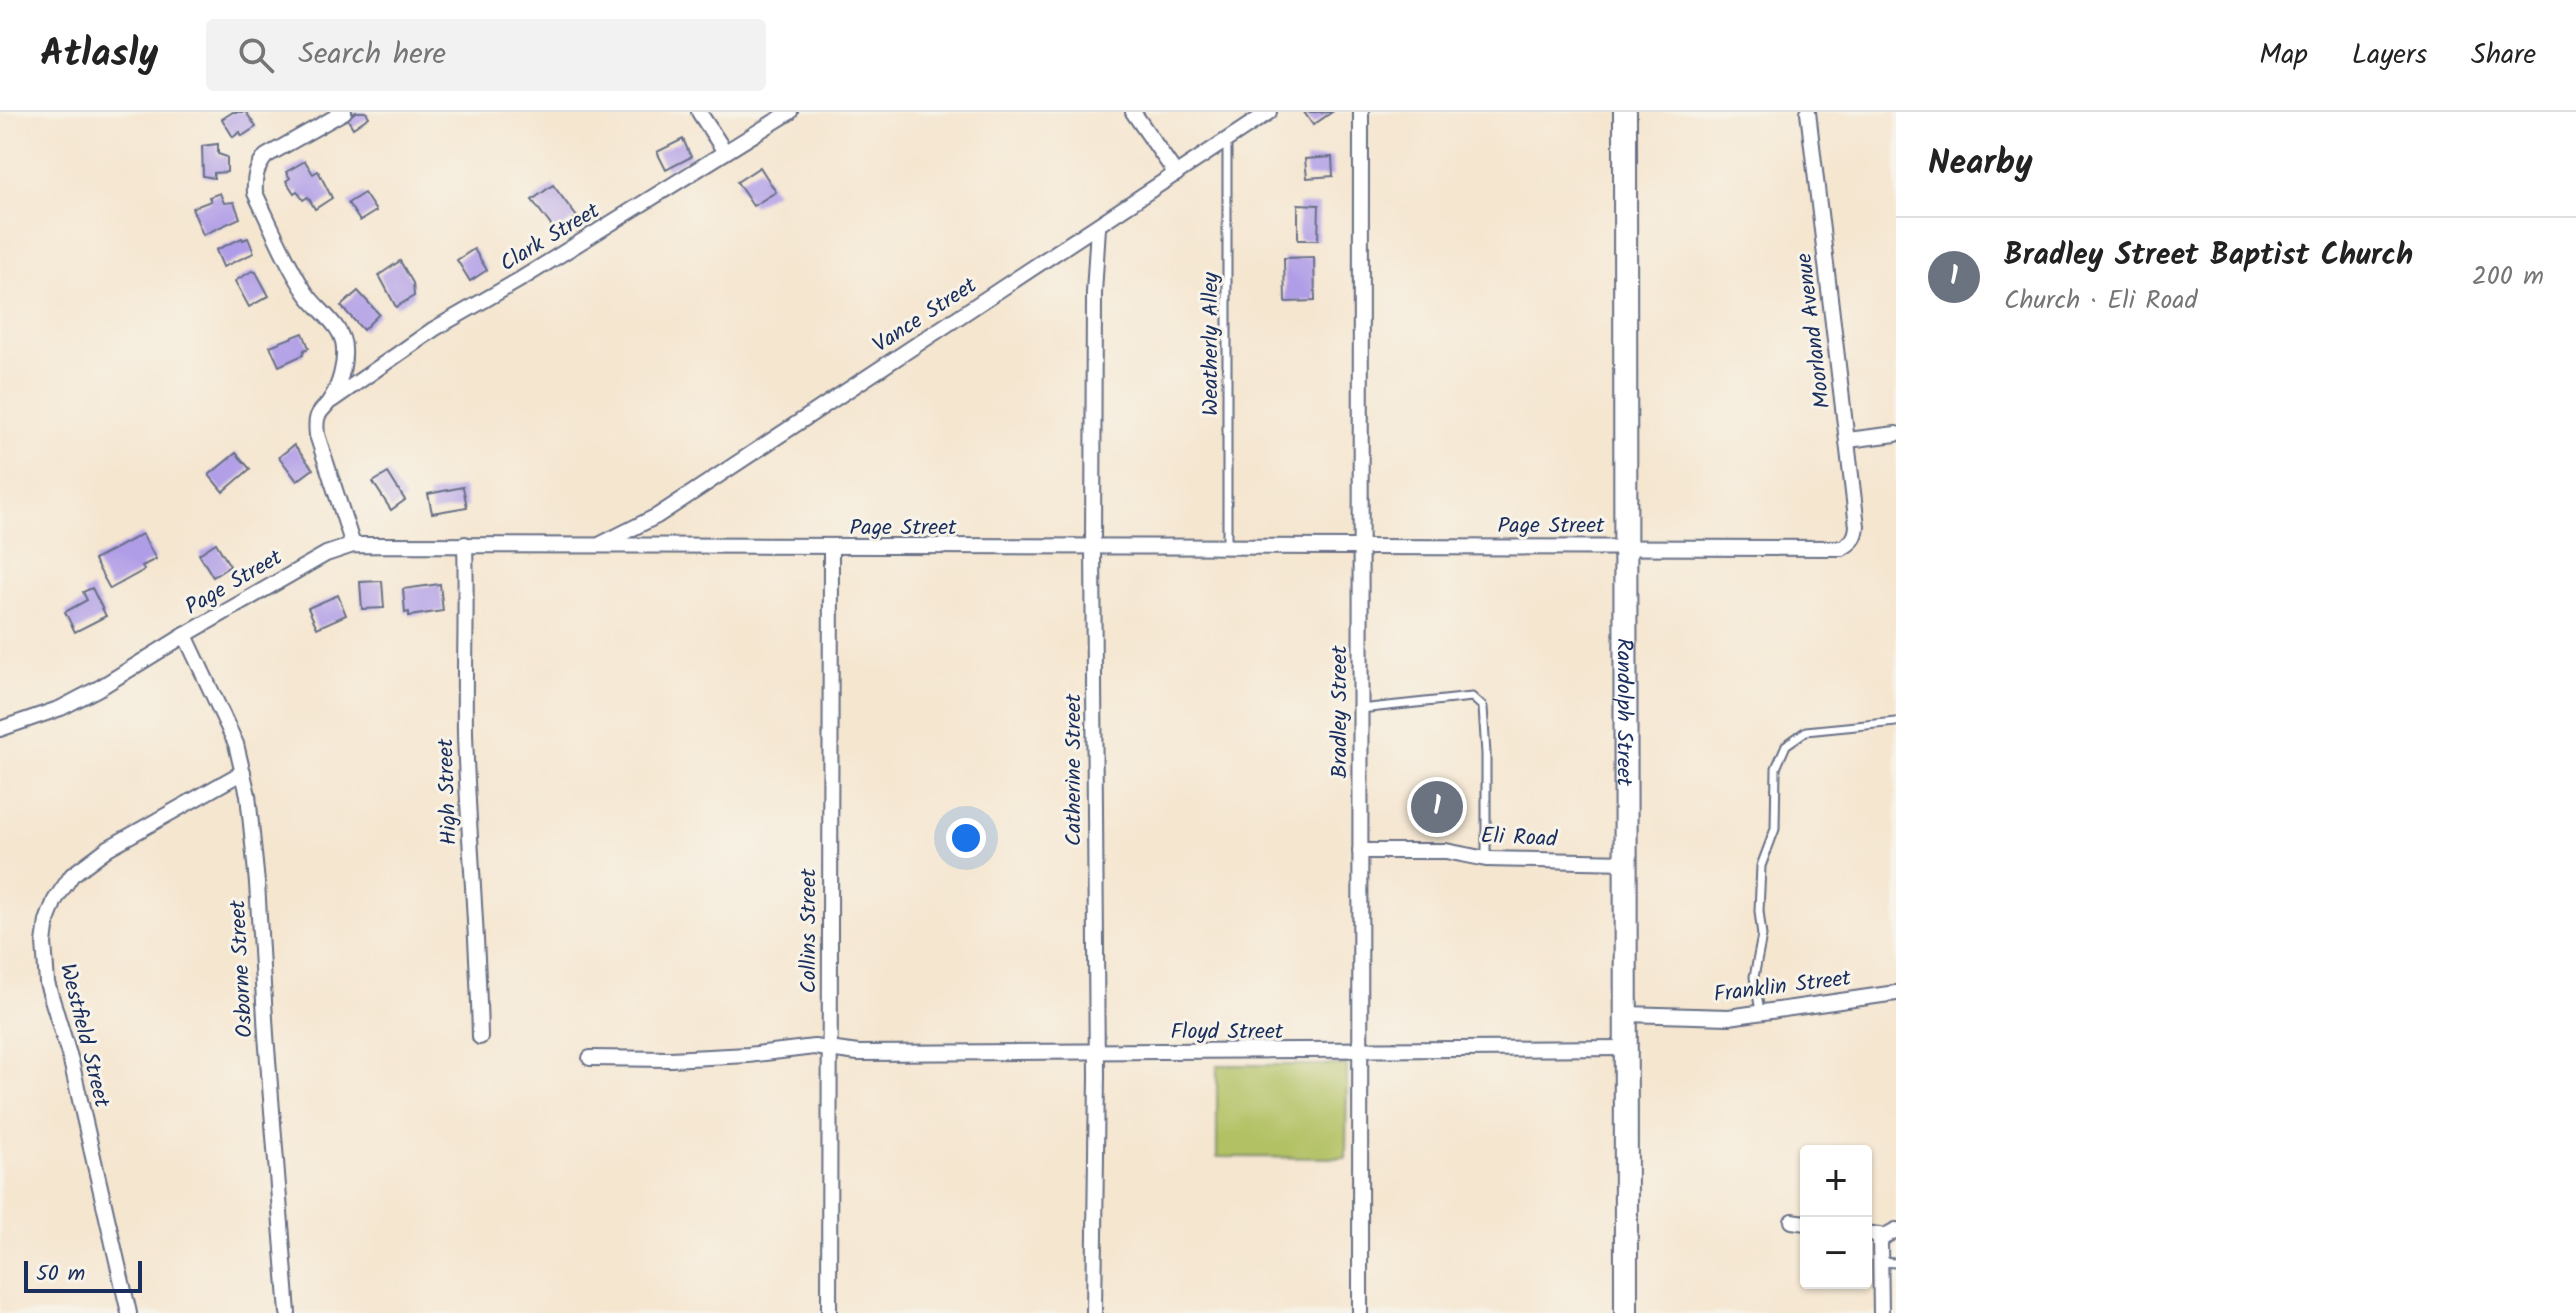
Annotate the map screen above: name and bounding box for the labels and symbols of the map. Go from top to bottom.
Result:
street label: Clark Street [494,194,607,282]
street label: Moorland Avenue [1788,251,1841,411]
street label: Vance Street [866,269,985,363]
street label: Weatherly Alley [1194,271,1229,416]
street label: Page Street [1497,509,1605,544]
street label: Page Street [849,511,957,546]
street label: Page Street [179,541,290,625]
street label: Randolph Street [1605,638,1641,787]
street label: Bradley Street [1323,645,1358,778]
street label: Catherine Street [1057,693,1092,846]
street label: High Street [429,737,468,846]
pin: 1 [1411,777,1463,837]
your location [946,818,986,858]
street label: Eli Road [1480,819,1559,858]
street label: Collins Street [792,868,827,993]
street label: Osborne Street [221,899,264,1039]
street label: Westfield Street [49,960,119,1112]
street label: Franklin Street [1712,962,1853,1013]
street label: Floyd Street [1171,1015,1284,1050]
scale bar [24,1257,142,1293]

